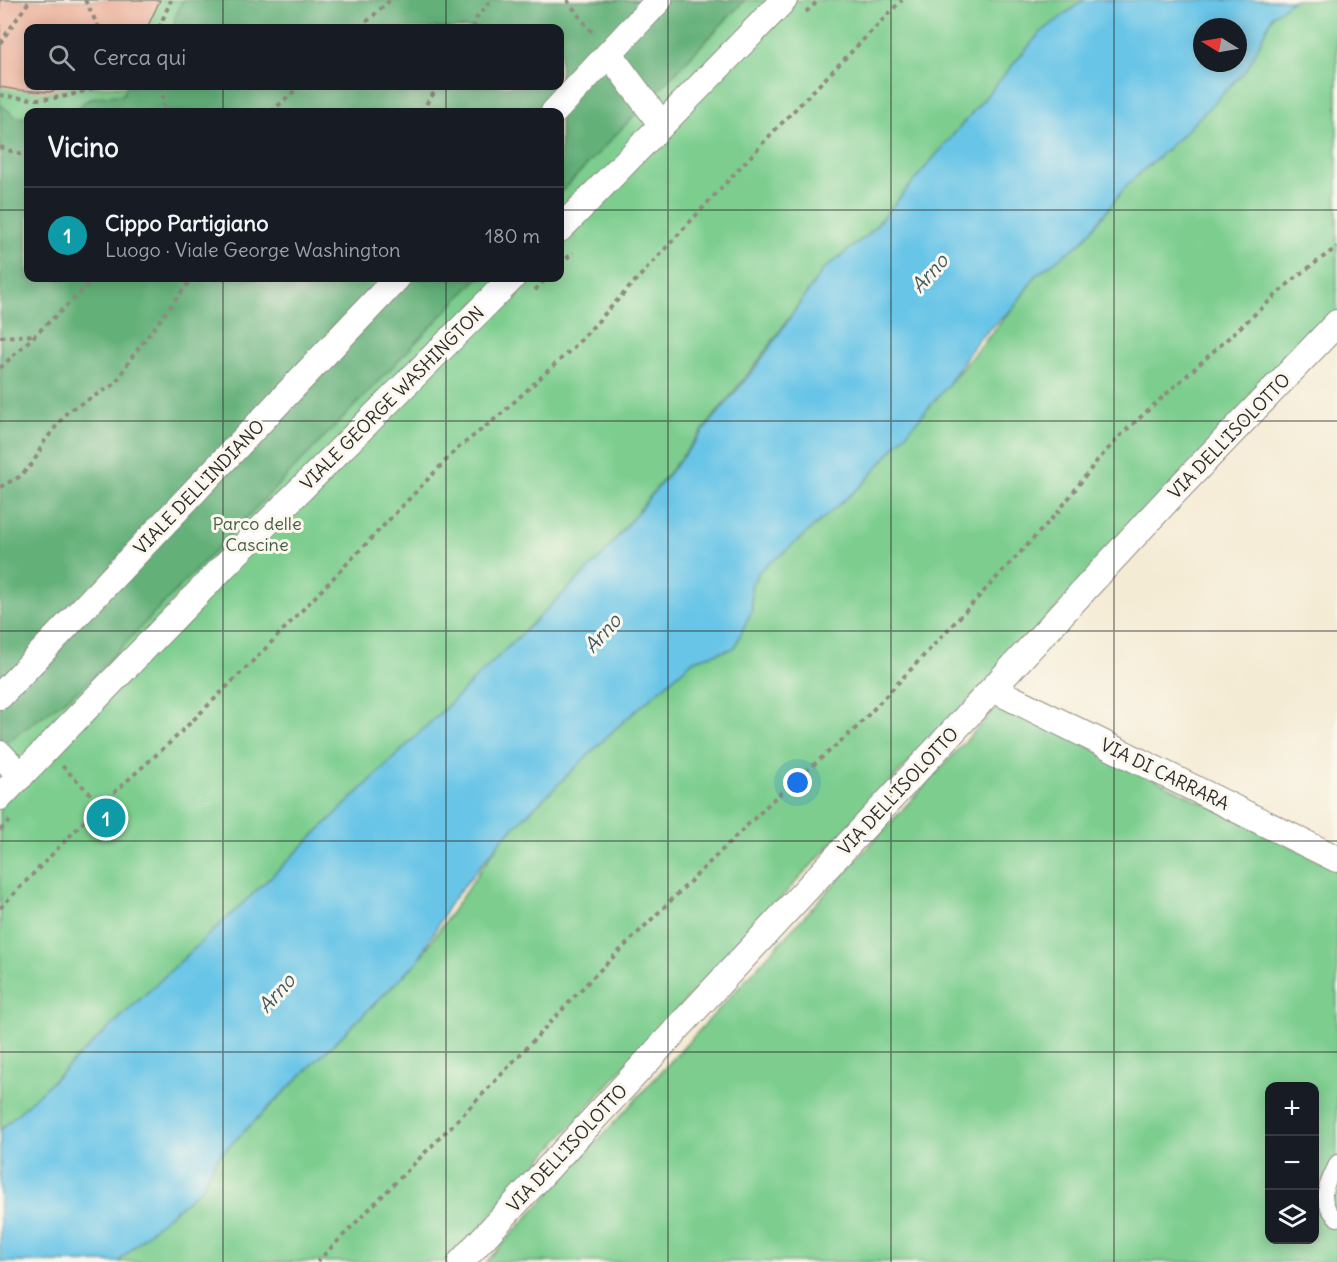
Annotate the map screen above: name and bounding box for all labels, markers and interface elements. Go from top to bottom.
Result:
north arrow [1193,18,1247,72]
search box [24,24,564,90]
icon: search [45,41,78,74]
text: Cerca qui [93,43,186,71]
text: Vicino [48,131,119,164]
text: Cippo Partigiano [105,209,269,237]
text: 1 [64,223,71,248]
text: 180 m [485,223,540,248]
text: Luogo · Viale George Washington [105,237,401,262]
water label: Arno [905,247,954,298]
street label: VIALE GEORGE WASHINGTON [295,301,489,495]
street label: VIA DELL'ISOLOTTO [1163,368,1295,504]
street label: VIALE DELL'INDIANO [129,415,269,559]
park label: Parco delle Cascine [212,512,302,556]
water label: Arno [578,607,627,658]
street label: VIA DELL'ISOLOTTO [833,722,963,860]
street label: VIA DI CARRARA [1097,733,1233,815]
your location [783,768,812,797]
pin: 1 [86,796,126,840]
water label: Arno [252,967,301,1018]
street label: VIA DELL'ISOLOTTO [502,1079,632,1217]
map controls [1265,1082,1319,1244]
button: + [1265,1082,1319,1136]
button: − [1265,1136,1319,1190]
button: layers [1265,1190,1319,1244]

